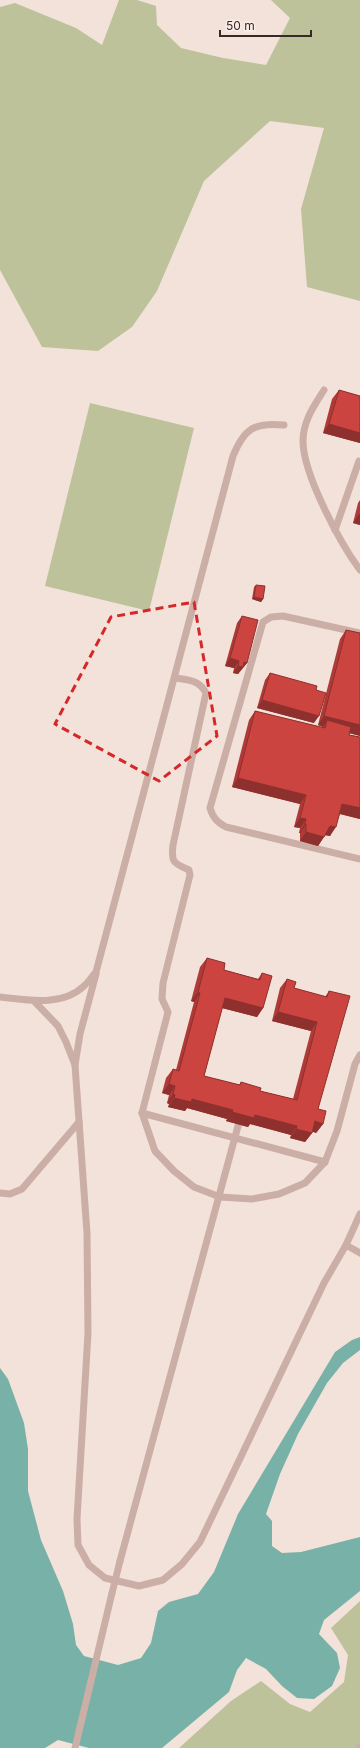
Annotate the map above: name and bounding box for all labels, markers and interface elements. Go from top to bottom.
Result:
scale bar [220,12,311,38]
text: 50 m [226,18,255,33]

